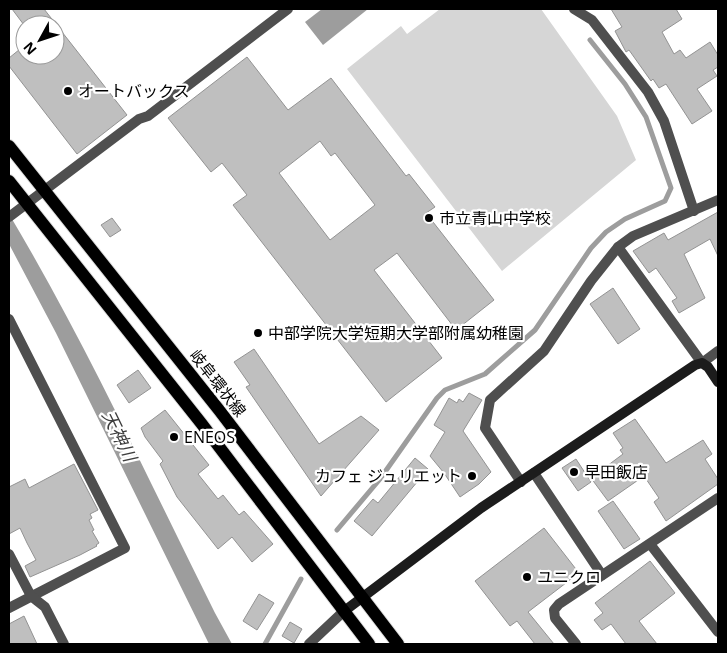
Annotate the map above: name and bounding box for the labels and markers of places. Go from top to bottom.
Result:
place label: オートバックス [78,80,190,102]
marker: オートバックス [62,85,74,97]
place label: 市立青山中学校 [439,207,551,229]
marker: 市立青山中学校 [423,212,435,224]
place label: 中部学院大学短期大学部附属幼稚園 [268,322,524,344]
marker: 中部学院大学短期大学部附属幼稚園 [252,327,264,339]
place label: ENEOS [184,426,235,448]
marker: ENEOS [168,431,180,443]
place label: 早田飯店 [584,461,648,483]
place label: カフェ ジュリエット [315,465,462,487]
marker: 早田飯店 [568,466,580,478]
marker: カフェ ジュリエット [466,470,478,482]
place label: ユニクロ [537,566,601,588]
marker: ユニクロ [521,571,533,583]

